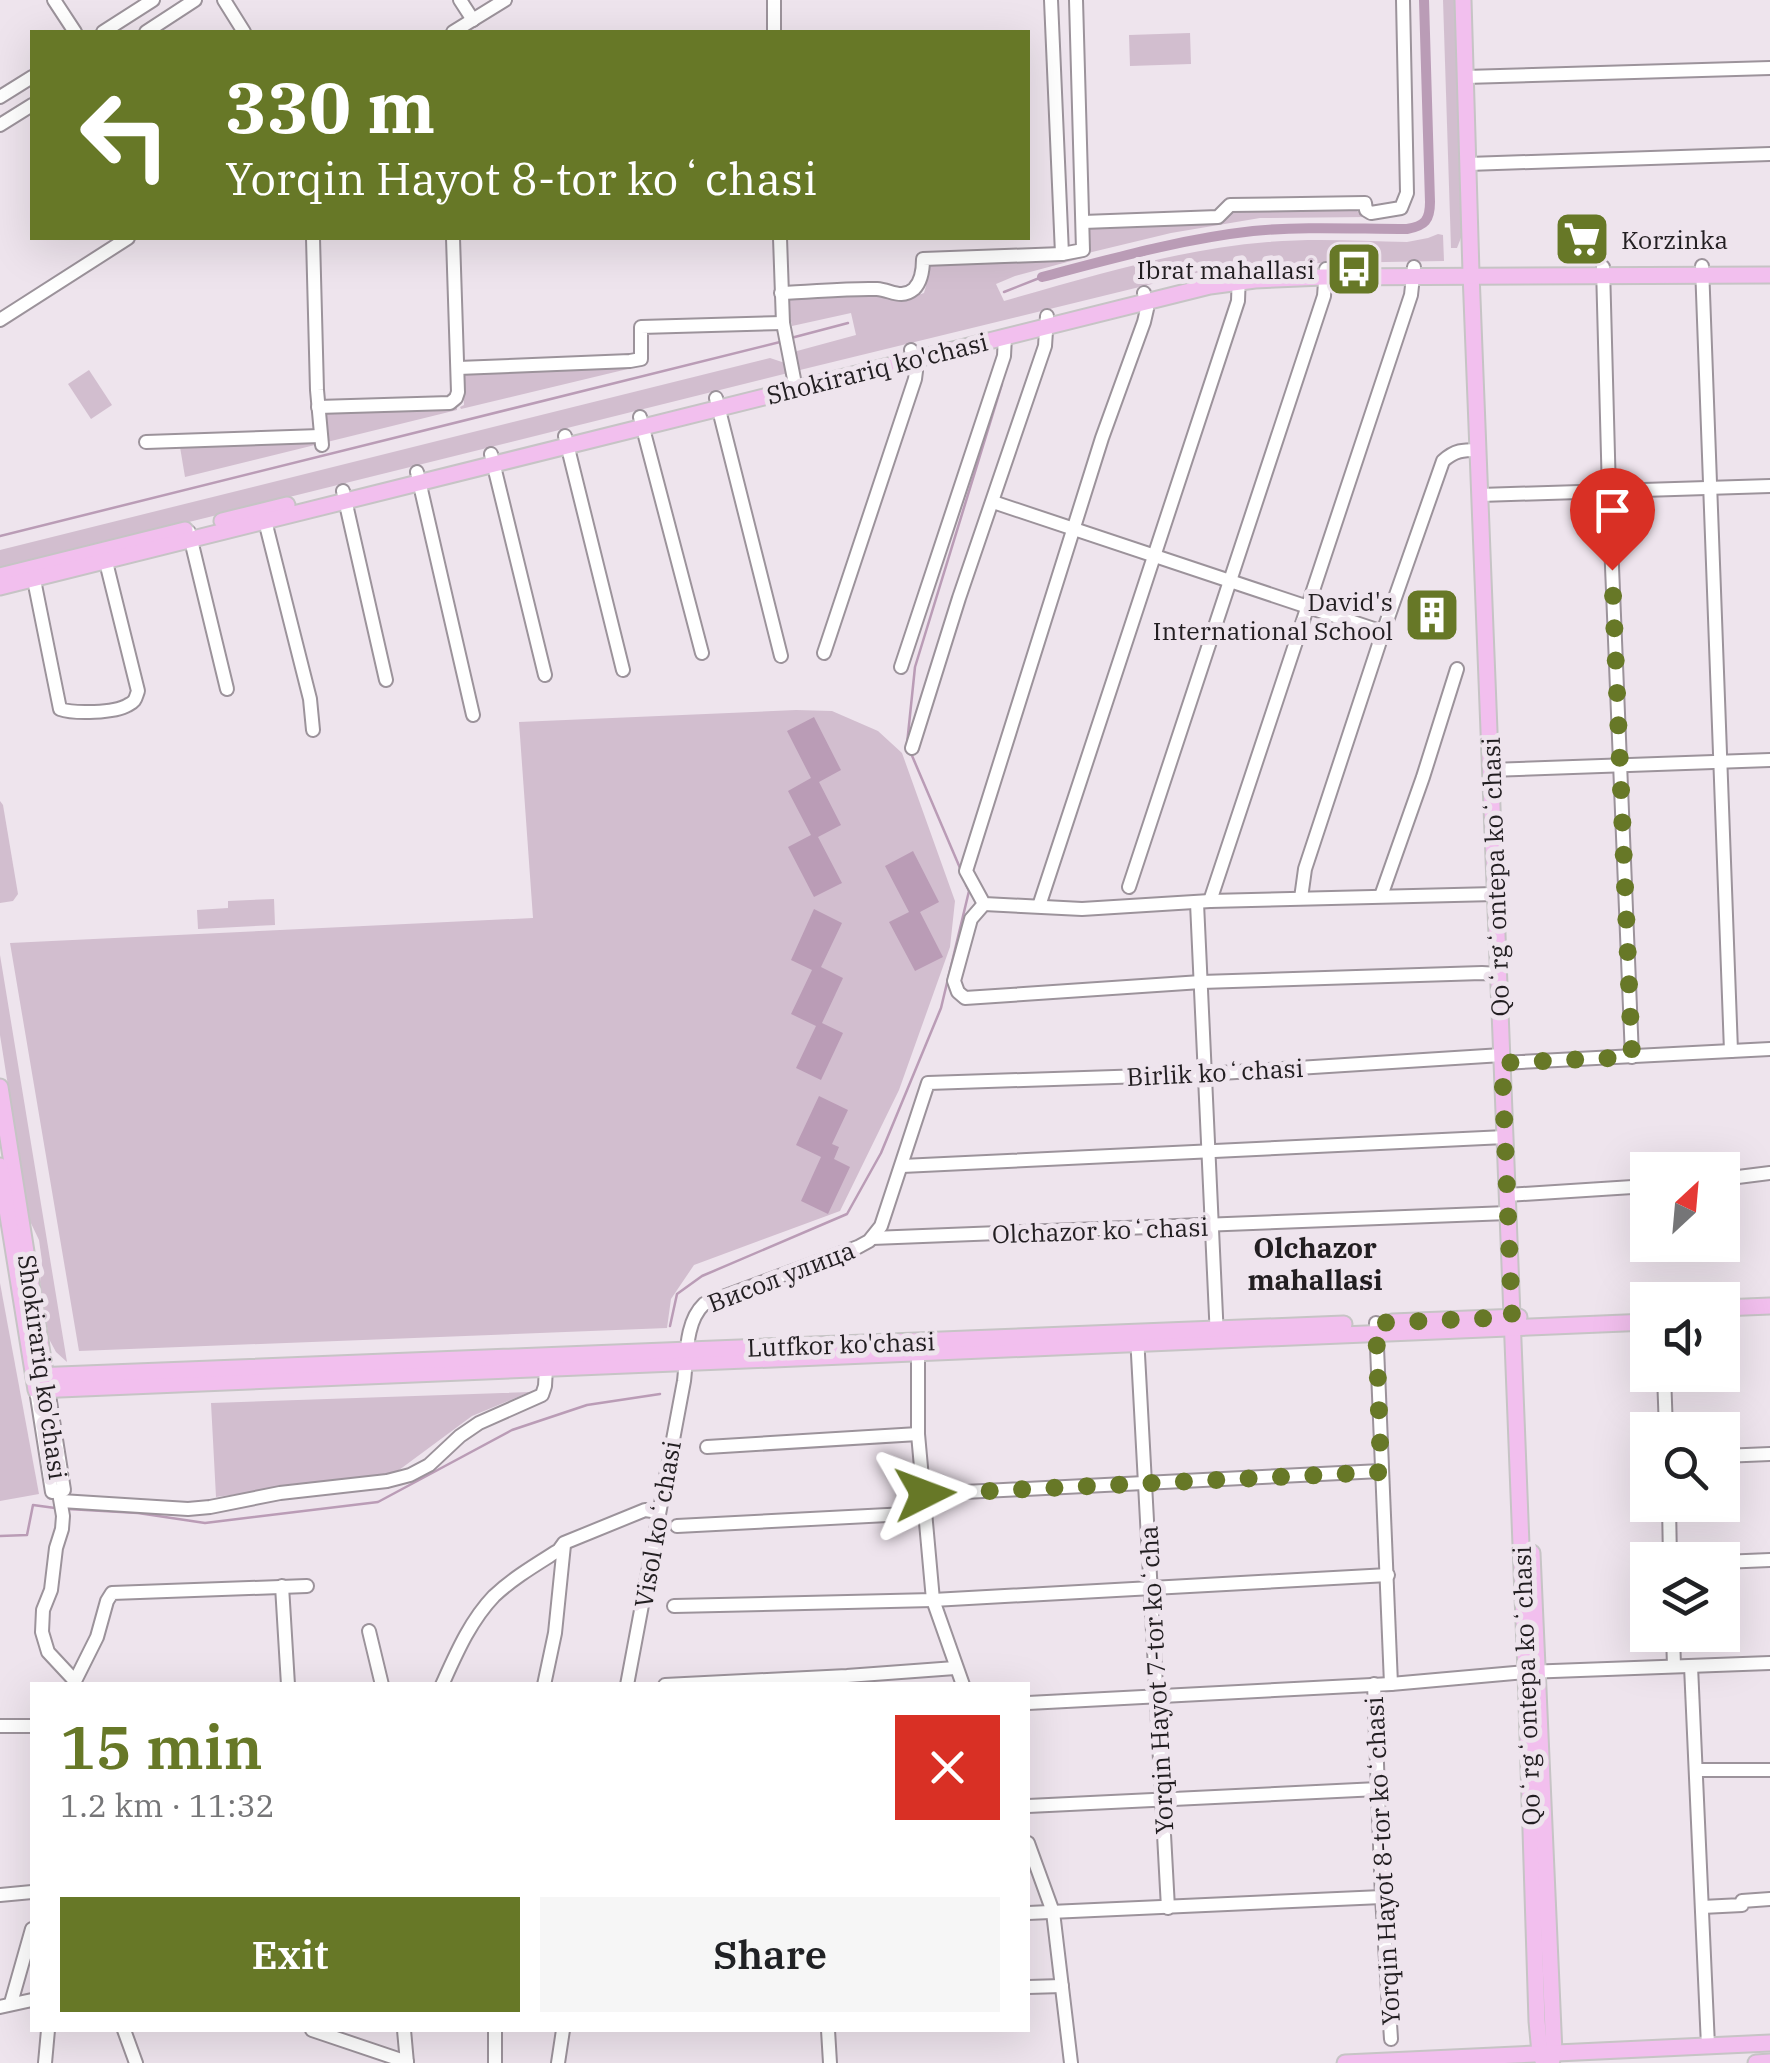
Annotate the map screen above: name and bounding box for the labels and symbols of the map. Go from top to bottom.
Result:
supermarket icon: Korzinka [1552,209,1612,269]
place label: Korzinka [1621,223,1728,256]
bus stop icon: Ibrat mahallasi [1324,239,1384,299]
place label: Ibrat mahallasi [1137,253,1315,286]
street label: Shokirariq ko'chasi [763,325,991,411]
pin [1570,468,1655,571]
place label: David's International School [1153,585,1393,647]
building icon: David's International School [1402,585,1462,645]
street label: Qoʻrgʻontepa koʻchasi [1474,737,1516,1017]
street label: Birlik koʻchasi [1126,1051,1304,1093]
north arrow [1630,1152,1740,1262]
street label: Olchazor koʻchasi [991,1210,1209,1250]
district label: Olchazor mahallasi [1247,1229,1383,1298]
street label: Висол улица [703,1233,859,1319]
street label: Shokirariq ko'chasi [11,1252,75,1482]
street label: Lutfkor ko'chasi [746,1324,936,1364]
street label: Visol koʻchasi [626,1438,688,1610]
position arrow [873,1442,977,1546]
street label: Yorqin Hayot 7-tor koʻcha [1131,1525,1181,1835]
street label: Qoʻrgʻontepa koʻchasi [1505,1546,1547,1826]
street label: Yorqin Hayot 8-tor koʻchasi [1357,1696,1407,2026]

